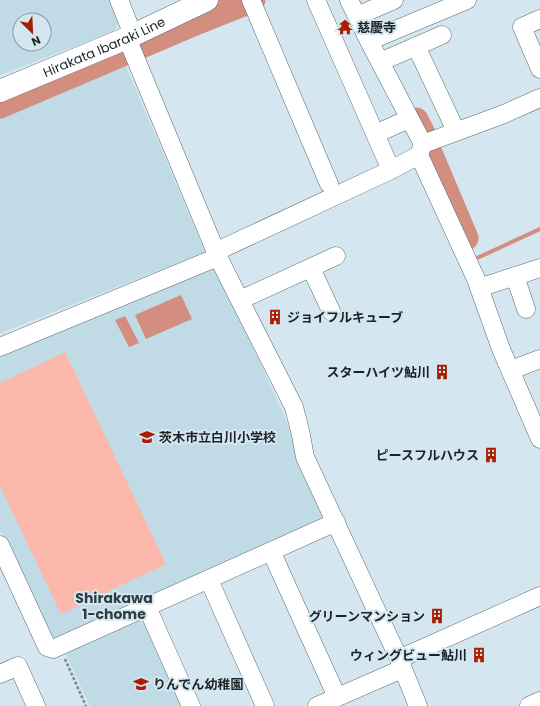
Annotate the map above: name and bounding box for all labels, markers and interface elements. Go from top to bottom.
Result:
north arrow [12,12,52,52]
street label: Hirakata Ibaraki Line [40,12,168,82]
temple icon: 慈慶寺 [336,18,354,36]
place label: 慈慶寺 [357,18,396,37]
text: N [29,32,43,50]
building icon: ジョイフルキューブ [266,308,284,326]
place label: ジョイフルキューブ [287,308,403,327]
place label: スターハイツ鮎川 [327,363,430,382]
building icon: スターハイツ鮎川 [433,363,451,381]
school or university icon: 茨木市立白川小学校 [138,428,156,446]
place label: 茨木市立白川小学校 [159,428,276,447]
place label: ピースフルハウス [376,446,479,465]
building icon: ピースフルハウス [482,446,500,464]
district label: Shirakawa 1-chome [75,588,153,624]
place label: グリーンマンション [309,607,425,626]
building icon: グリーンマンション [428,607,446,625]
place label: ウィングビュー鮎川 [350,646,467,665]
building icon: ウィングビュー鮎川 [470,646,488,664]
school or university icon: りんでん幼稚園 [132,675,150,693]
place label: りんでん幼稚園 [153,675,243,694]

